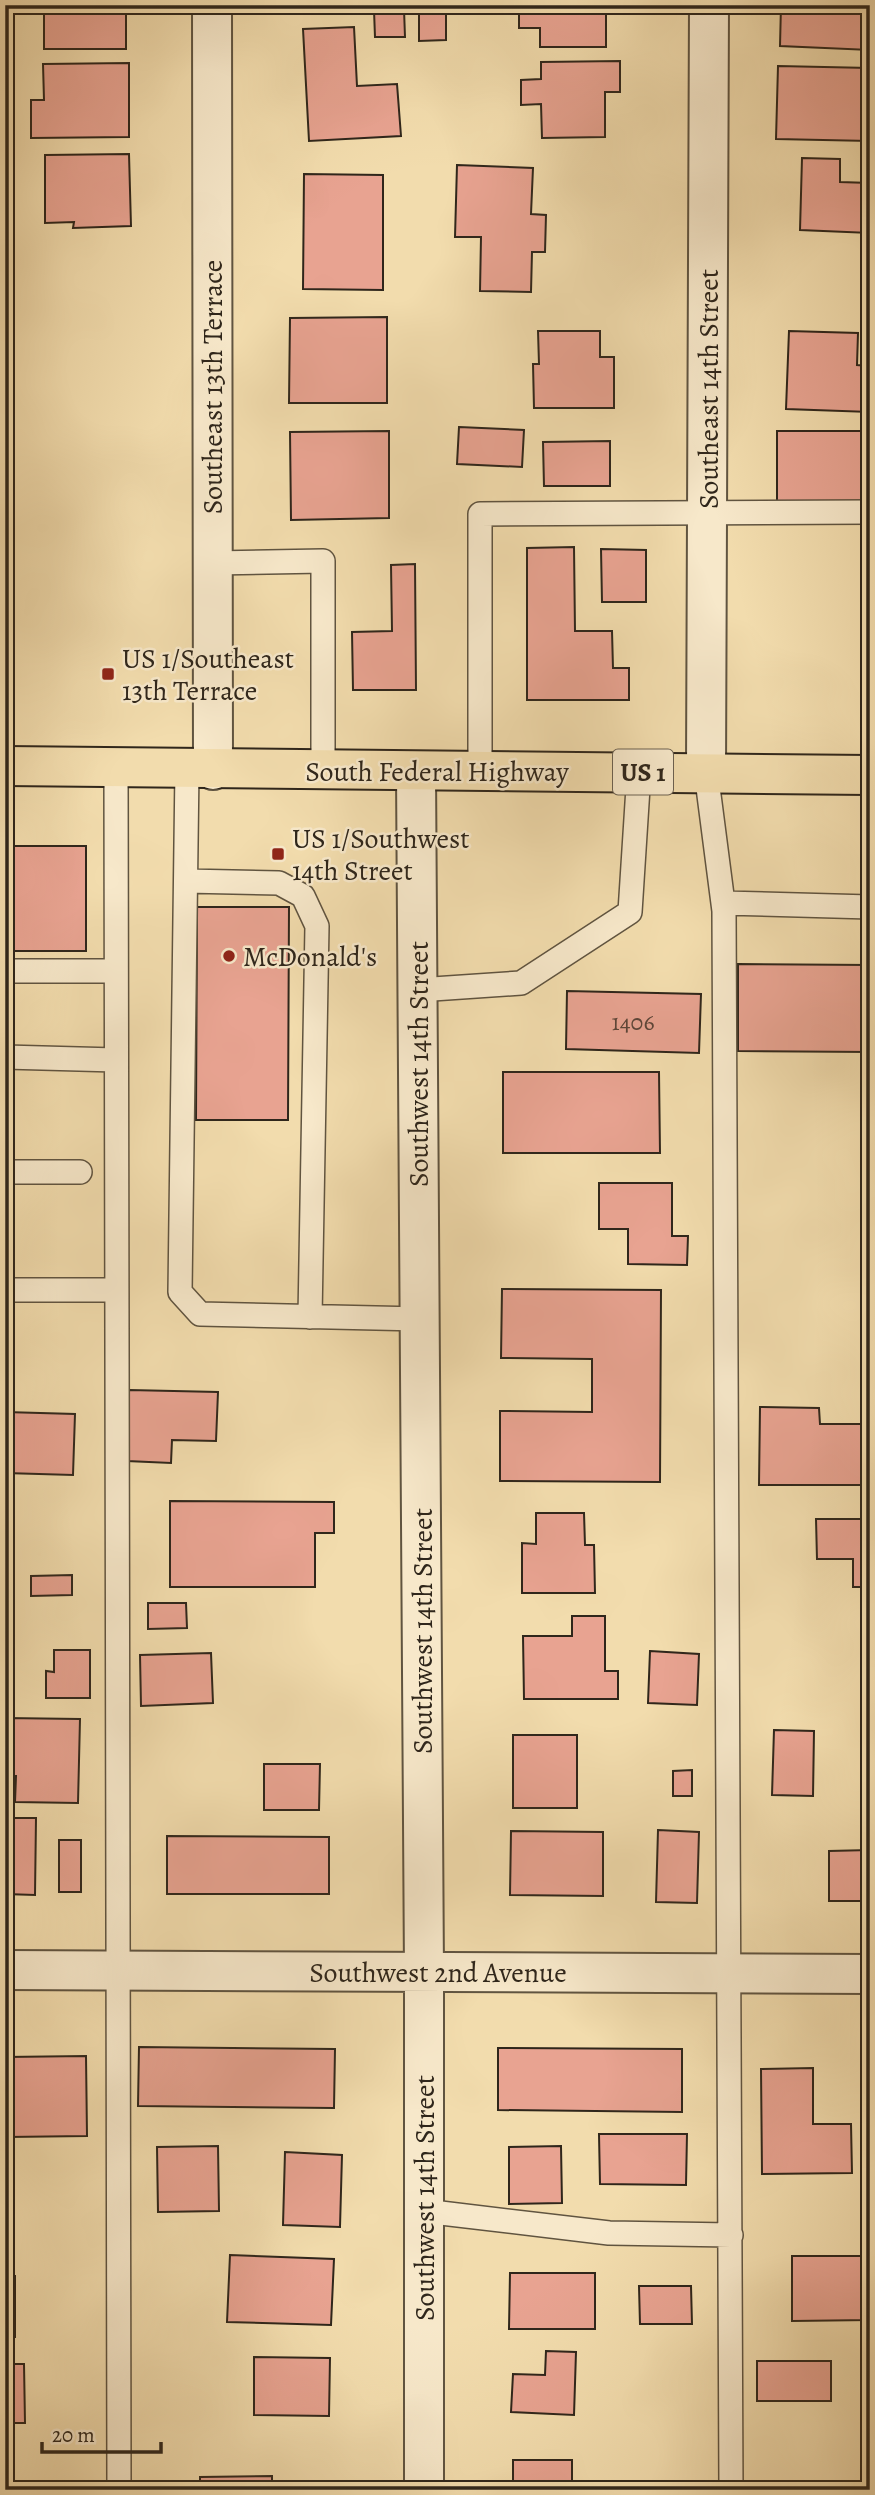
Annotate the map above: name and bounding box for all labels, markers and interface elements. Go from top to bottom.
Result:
street label: Southeast 13th Terrace [194,260,232,514]
street label: Southeast 14th Street [690,269,728,509]
place label: US 1/Southeast 13th Terrace [122,640,294,710]
marker: US 1/Southeast 13th Terrace [100,666,116,682]
road number: US 1 [613,750,673,794]
street label: South Federal Highway [305,753,569,791]
place label: US 1/Southwest 14th Street [292,820,470,890]
marker: US 1/Southwest 14th Street [270,846,286,862]
place label: McDonald's [243,938,377,976]
street label: Southwest 14th Street [400,941,438,1187]
marker: McDonald's [221,948,237,964]
house number: 1406 [612,1006,654,1038]
street label: Southwest 14th Street [404,1508,442,1754]
street label: Southwest 2nd Avenue [309,1954,567,1992]
street label: Southwest 14th Street [406,2075,444,2321]
scale bar [42,2411,161,2455]
text: 20 m [52,2421,95,2449]

